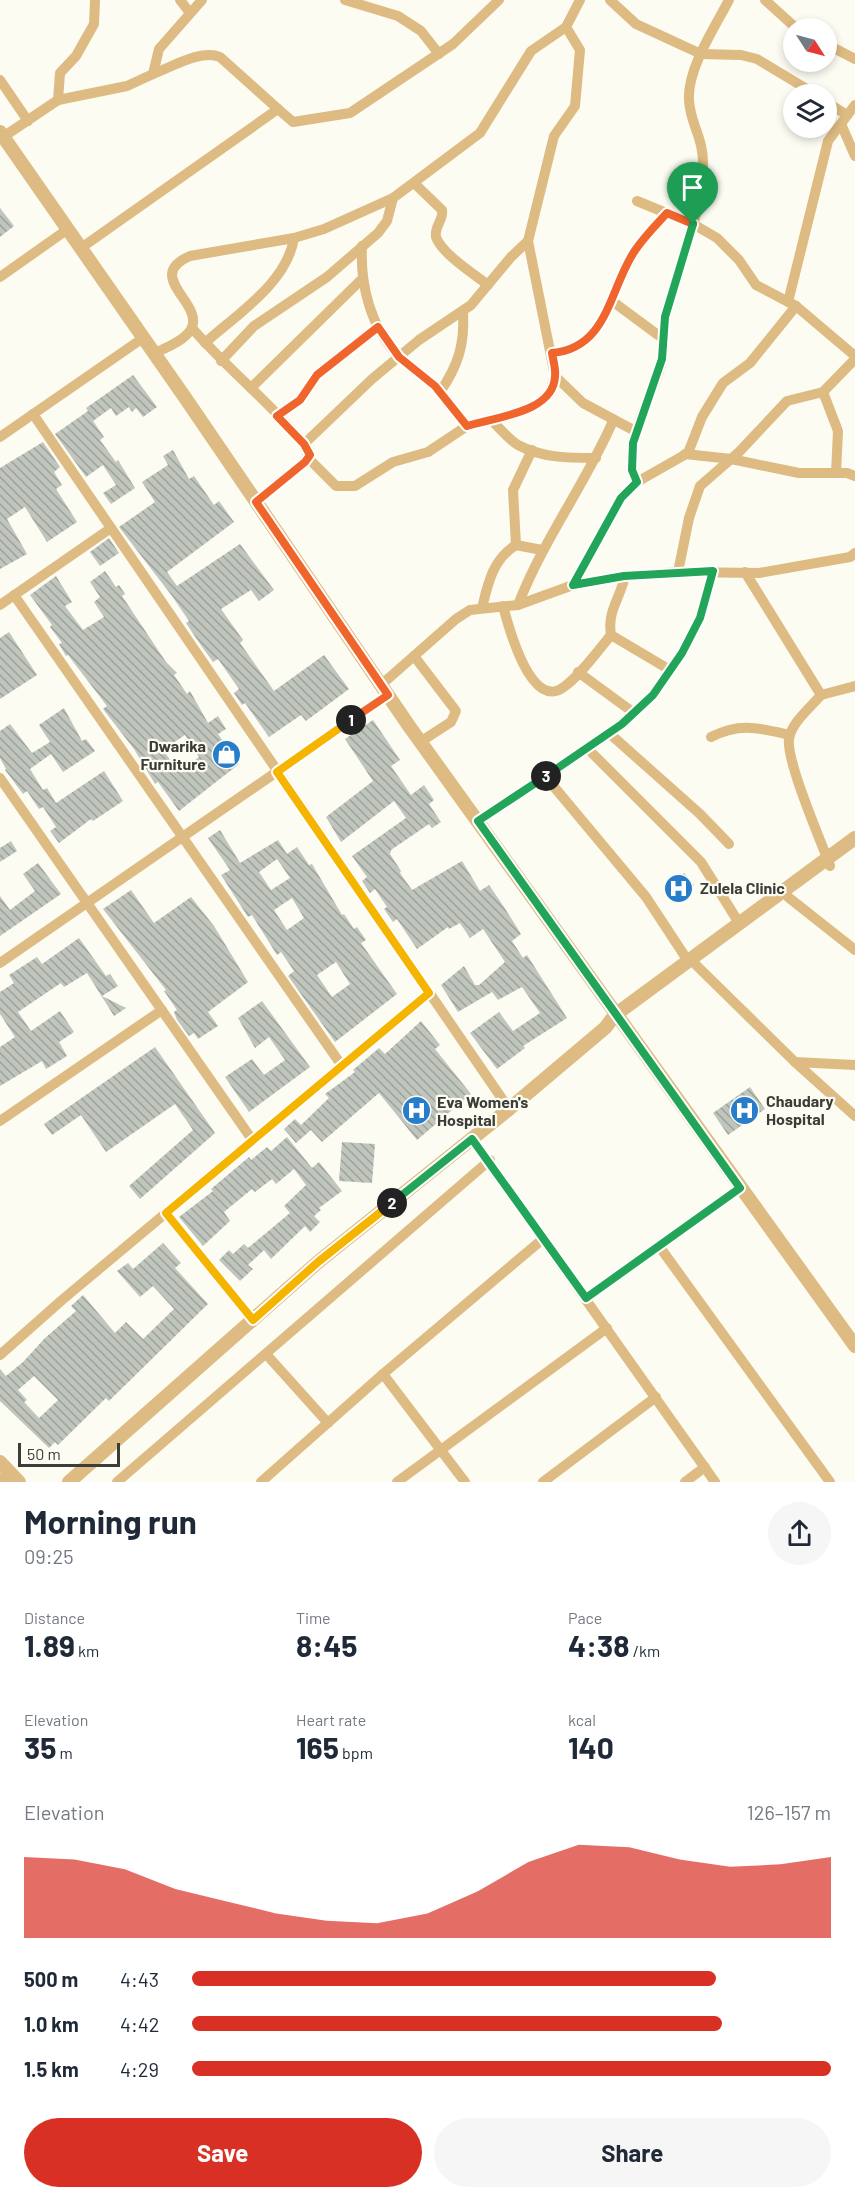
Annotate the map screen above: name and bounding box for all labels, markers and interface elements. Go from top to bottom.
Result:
north arrow [783,18,837,72]
map controls [783,18,837,138]
button: layers [783,84,837,138]
pin [667,162,718,224]
icon: arrive [676,171,709,204]
pin: 1 [336,705,366,735]
text: 1 [348,710,354,729]
place label: Dwarika Furniture [140,736,206,773]
shop icon: Dwarika Furniture [211,739,243,771]
pin: 3 [531,761,561,791]
text: 3 [542,766,550,785]
hospital icon: Zulela Clinic [663,872,695,904]
place label: Zulela Clinic [700,878,785,897]
place label: Chaudary Hospital [766,1091,834,1128]
place label: Eva Women's Hospital [437,1092,528,1129]
hospital icon: Chaudary Hospital [729,1094,761,1126]
hospital icon: Eva Women's Hospital [400,1095,432,1127]
pin: 2 [377,1188,407,1218]
text: 2 [388,1193,396,1212]
scale bar [18,1440,120,1468]
text: 50 m [27,1444,61,1463]
text: Morning run [24,1501,197,1541]
button: share [768,1502,831,1565]
text: 09:25 [24,1544,74,1568]
text: Distance [24,1608,85,1627]
text: Time [296,1608,331,1627]
text: Pace [568,1608,602,1627]
text: 1.89 [24,1627,75,1663]
text: 8:45 [296,1627,357,1663]
text: 4:38 [568,1627,630,1663]
text: km [75,1641,99,1660]
text: /km [630,1641,660,1660]
text: Elevation [24,1710,88,1729]
text: Heart rate [296,1710,366,1729]
text: kcal [568,1710,596,1729]
text: 35 [24,1729,56,1765]
text: 165 [296,1729,339,1765]
text: 140 [568,1729,614,1765]
text: m [56,1743,73,1762]
text: bpm [339,1743,373,1762]
text: Elevation [24,1800,105,1824]
text: 126–157 m [747,1800,831,1824]
text: 500 m [24,1967,78,1991]
text: 4:43 [120,1967,159,1991]
text: 1.0 km [24,2012,79,2036]
text: 4:42 [120,2012,160,2036]
text: 1.5 km [24,2057,79,2081]
text: 4:29 [120,2057,159,2081]
button: Save [24,2118,422,2187]
button: Share [434,2118,831,2187]

